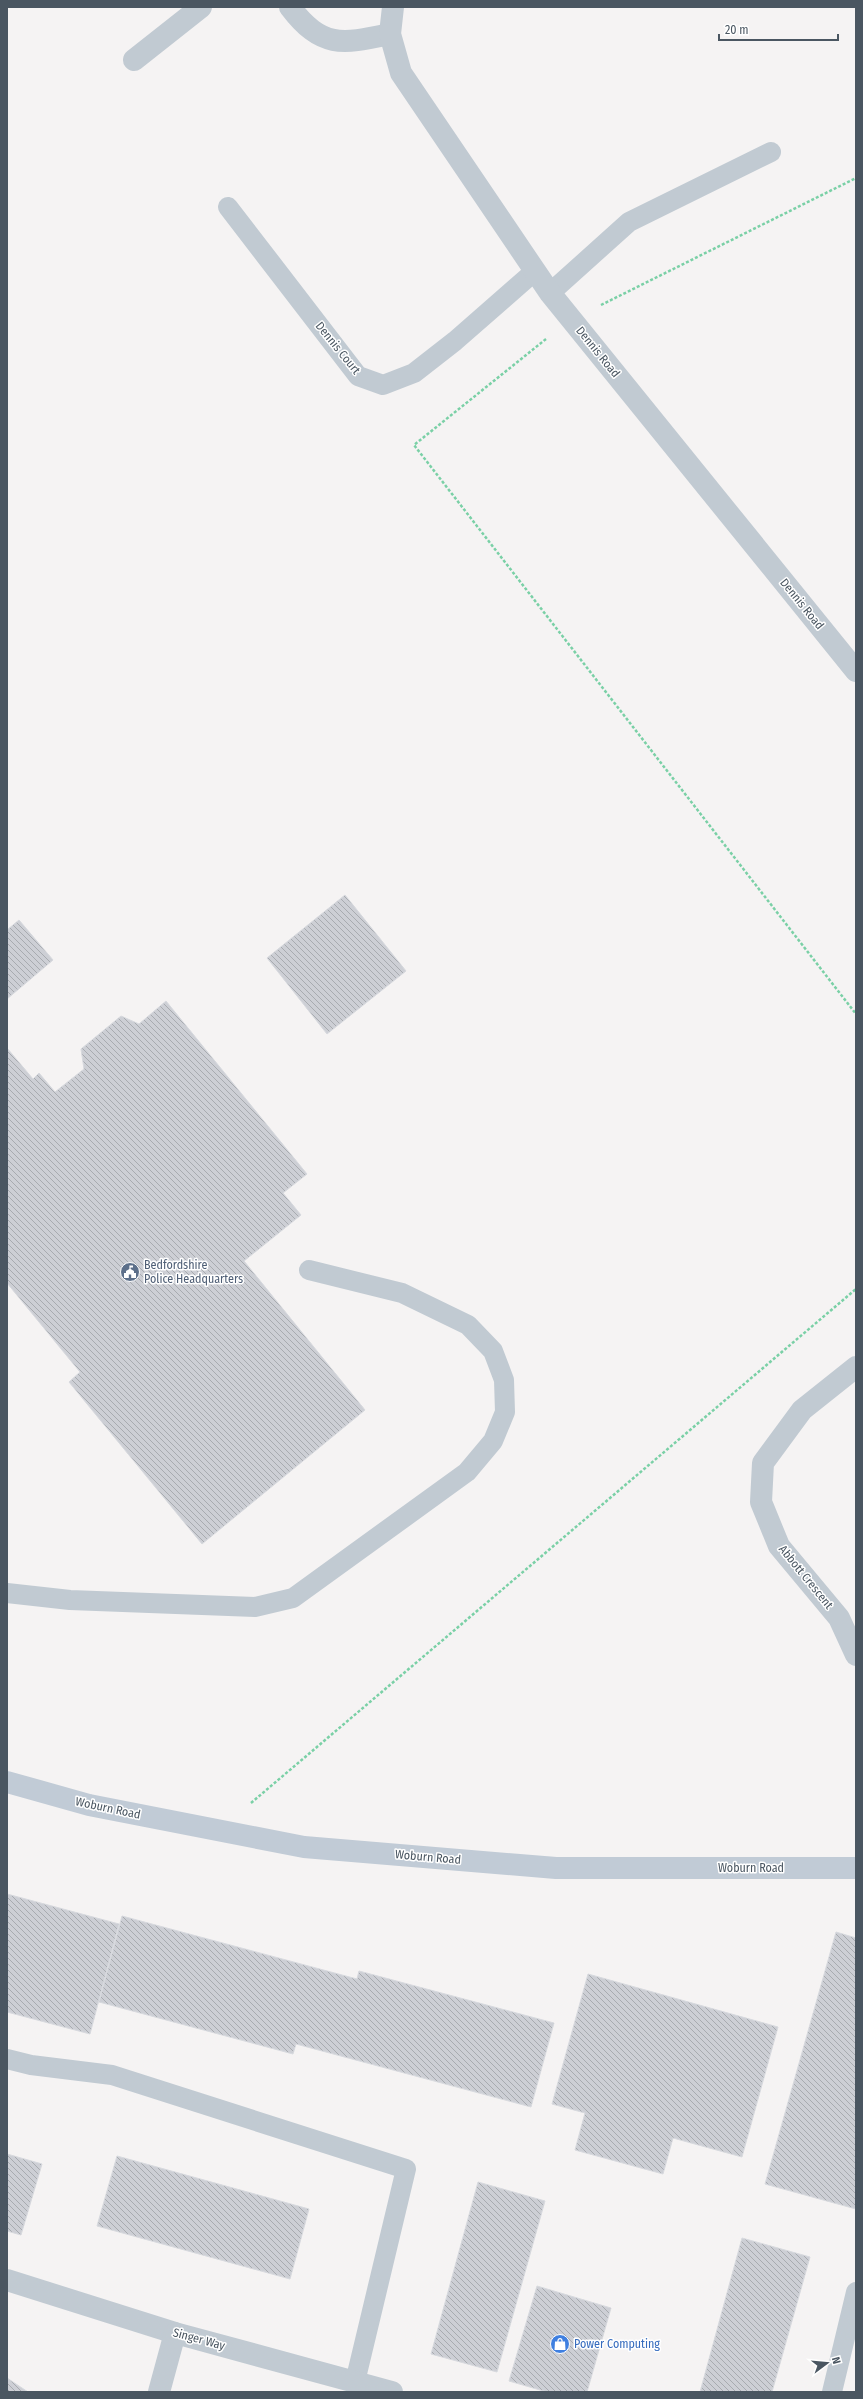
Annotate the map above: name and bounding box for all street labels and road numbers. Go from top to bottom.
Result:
street label: Dennis Court [313,319,363,377]
street label: Dennis Road [573,324,623,380]
street label: Dennis Road [777,576,827,632]
street label: Abbott Crescent [776,1542,836,1612]
street label: Woburn Road [74,1794,142,1822]
street label: Woburn Road [394,1847,462,1867]
street label: Woburn Road [718,1861,784,1875]
street label: Singer Way [171,2325,227,2353]

